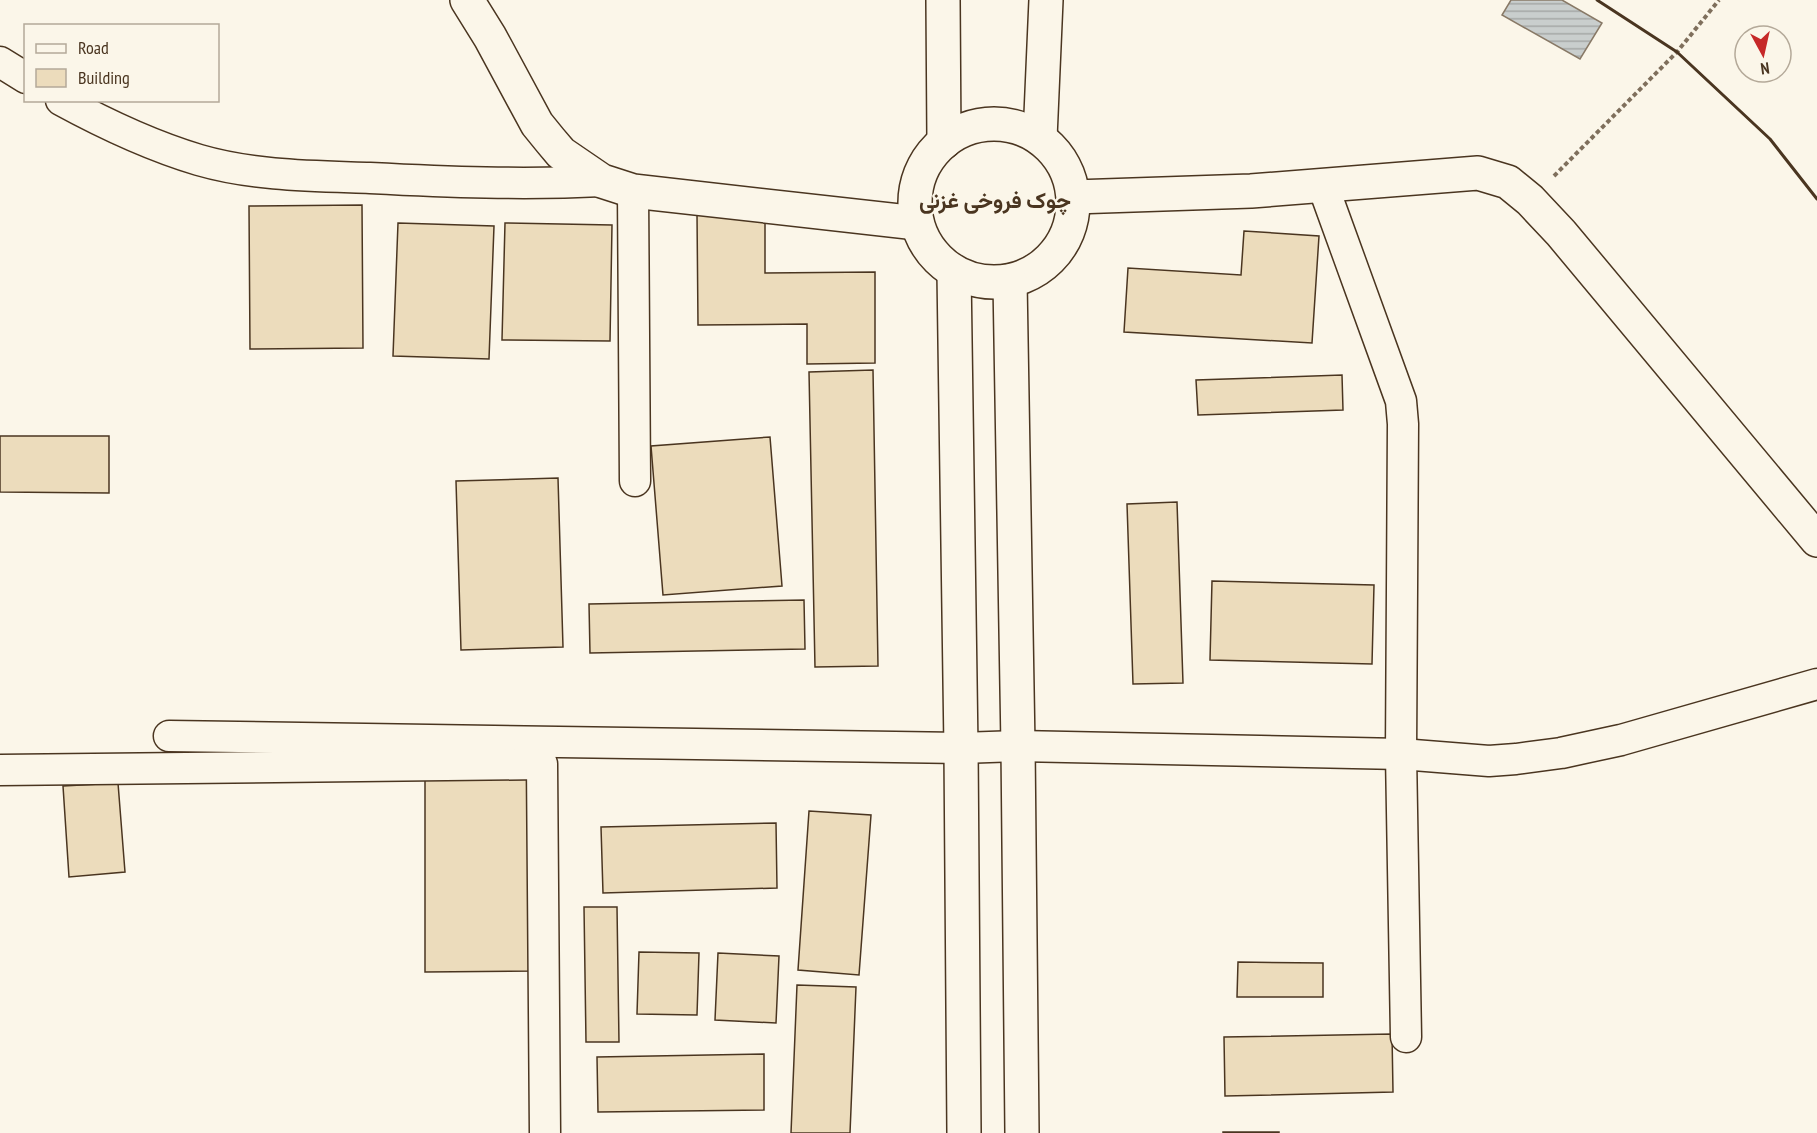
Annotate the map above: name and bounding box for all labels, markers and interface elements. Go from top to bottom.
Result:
legend [24,24,219,102]
north arrow [1733,24,1793,84]
text: Road [78,36,109,59]
text: N [1759,58,1771,79]
text: Building [78,66,130,89]
district label: چوک فروخی غزنی [919,186,1071,216]

